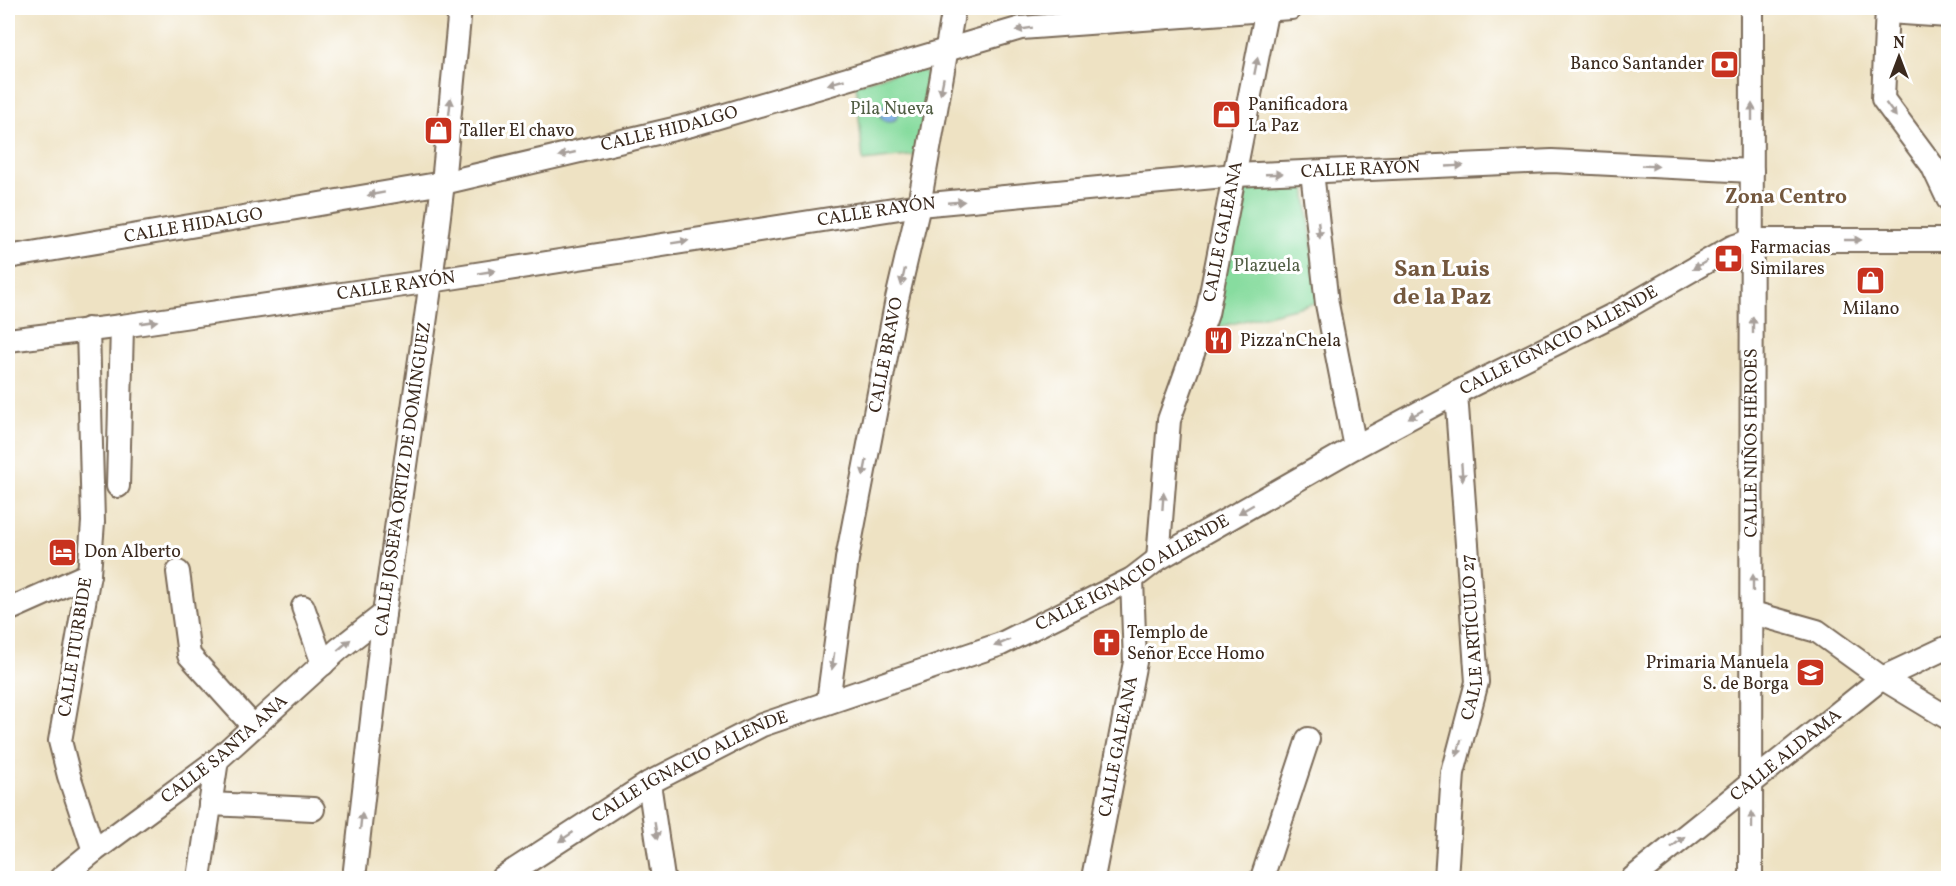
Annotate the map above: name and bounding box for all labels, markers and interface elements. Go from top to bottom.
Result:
one-way arrow [1014,24,1033,33]
north arrow [1869,27,1929,87]
text: N [1893,33,1905,55]
bank icon: Banco Santander [1709,48,1741,80]
place label: Banco Santander [1570,52,1704,77]
one-way arrow [1252,56,1261,75]
one-way arrow [937,77,946,96]
one-way arrow [827,78,845,87]
place label: Panificadora La Paz [1248,93,1348,139]
one-way arrow [445,97,455,116]
park label: Pila Nueva [850,97,934,122]
street label: CALLE HIDALGO [598,99,741,158]
shop icon: Panificadora La Paz [1211,99,1243,131]
one-way arrow [1884,102,1896,117]
one-way arrow [1747,103,1757,122]
shop icon: Taller El chavo [423,115,455,147]
place label: Taller El chavo [460,119,574,144]
one-way arrow [557,150,576,159]
street label: CALLE RAYÓN [1300,154,1421,185]
street label: CALLE GALEANA [1197,159,1249,304]
one-way arrow [1445,161,1464,170]
one-way arrow [1640,161,1659,170]
one-way arrow [1264,169,1283,178]
district label: Zona Centro [1725,183,1847,212]
one-way arrow [367,190,386,199]
street label: CALLE RAYÓN [816,191,937,233]
one-way arrow [946,197,965,207]
street label: CALLE HIDALGO [122,201,265,250]
one-way arrow [1314,221,1324,240]
one-way arrow [1844,235,1863,245]
place label: Farmacias Similares [1750,236,1831,282]
one-way arrow [670,237,689,246]
pharmacy icon: Farmacias Similares [1713,242,1745,274]
district label: San Luis de la Paz [1393,253,1491,315]
park label: Plazuela [1234,254,1300,279]
one-way arrow [1691,260,1708,270]
shop icon: Milano [1855,264,1887,296]
street label: CALLE RAYÓN [335,265,457,307]
one-way arrow [478,268,497,277]
one-way arrow [897,268,907,286]
street label: CALLE IGNACIO ALLENDE [1456,279,1663,402]
street label: CALLE BRAVO [863,295,910,415]
place label: Milano [1843,297,1899,322]
one-way arrow [1748,316,1758,335]
one-way arrow [140,317,159,327]
street label: CALLE JOSEFA ORTIZ DE DOMÍNGUEZ [369,320,438,638]
restaurant icon: Pizza'nChela [1203,325,1235,357]
place label: Pizza'nChela [1240,329,1341,354]
street label: CALLE NIÑOS HÉROES [1739,348,1764,538]
one-way arrow [1407,409,1424,419]
one-way arrow [860,459,869,478]
one-way arrow [1457,463,1467,482]
one-way arrow [1158,491,1167,510]
one-way arrow [1237,504,1254,514]
street label: CALLE IGNACIO ALLENDE [1031,508,1234,637]
hotel icon: Don Alberto [47,536,79,568]
place label: Don Alberto [84,540,181,565]
street label: CALLE ARTÍCULO 27 [1455,553,1490,723]
one-way arrow [1748,574,1758,593]
street label: CALLE ITURBIDE [53,575,99,719]
place label: Templo de Señor Ecce Homo [1127,621,1265,667]
church icon: Templo de Señor Ecce Homo [1090,627,1122,659]
one-way arrow [336,639,351,652]
one-way arrow [993,639,1011,648]
one-way arrow [829,651,838,670]
place label: Primaria Manuela S. de Borga [1646,651,1789,697]
school or university icon: Primaria Manuela S. de Borga [1794,657,1826,689]
street label: CALLE GALEANA [1093,674,1145,819]
street label: CALLE SANTA ANA [156,689,293,810]
street label: CALLE ALDAMA [1725,703,1847,808]
street label: CALLE IGNACIO ALLENDE [587,705,791,829]
one-way arrow [1454,740,1463,758]
one-way arrow [357,811,366,830]
one-way arrow [1747,811,1757,830]
one-way arrow [652,821,661,840]
one-way arrow [558,831,574,843]
one-way arrow [1670,835,1686,848]

